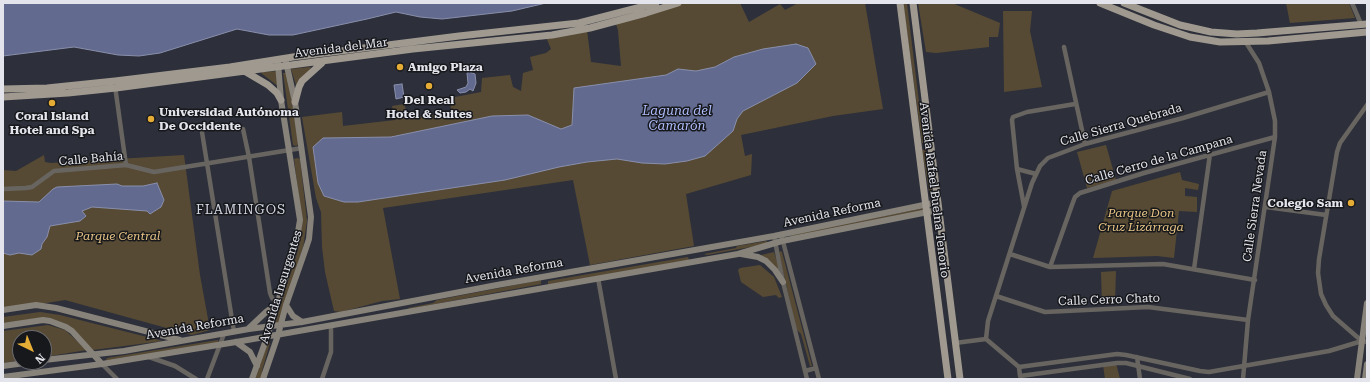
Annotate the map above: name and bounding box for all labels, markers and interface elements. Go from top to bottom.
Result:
street label: Avenida del Mar [294,35,388,61]
place label: Amigo Plaza [408,60,483,74]
marker: Amigo Plaza [395,62,405,72]
marker: Del Real Hotel & Suites [424,81,434,91]
place label: Del Real Hotel & Suites [386,93,472,121]
marker: Coral Island Hotel and Spa [47,98,57,108]
street label: Avenida Rafael Buelna Tenorio [916,101,952,279]
street label: Calle Sierra Quebrada [1058,101,1184,149]
water label: Laguna del Camarón [642,103,712,134]
place label: Universidad Autónoma De Occidente [159,105,299,133]
place label: Coral Island Hotel and Spa [9,109,95,137]
marker: Universidad Autónoma De Occidente [146,114,156,124]
street label: Calle Cerro de la Campana [1084,132,1234,188]
street label: Calle Bahía [58,149,124,169]
street label: Calle Sierra Nevada [1240,149,1270,263]
street label: Avenida Reforma [782,196,882,230]
place label: Colegio Sam [1267,196,1343,210]
marker: Colegio Sam [1346,198,1356,208]
district label: FLAMINGOS [196,202,286,218]
park label: Parque Don Cruz Lizárraga [1098,206,1184,234]
park label: Parque Central [76,229,160,243]
street label: Avenida Insurgentes [257,229,305,345]
street label: Avenida Reforma [464,255,564,287]
street label: Calle Cerro Chato [1058,291,1160,309]
street label: Avenida Reforma [145,311,245,343]
north arrow [12,330,52,370]
text: N [32,351,47,366]

